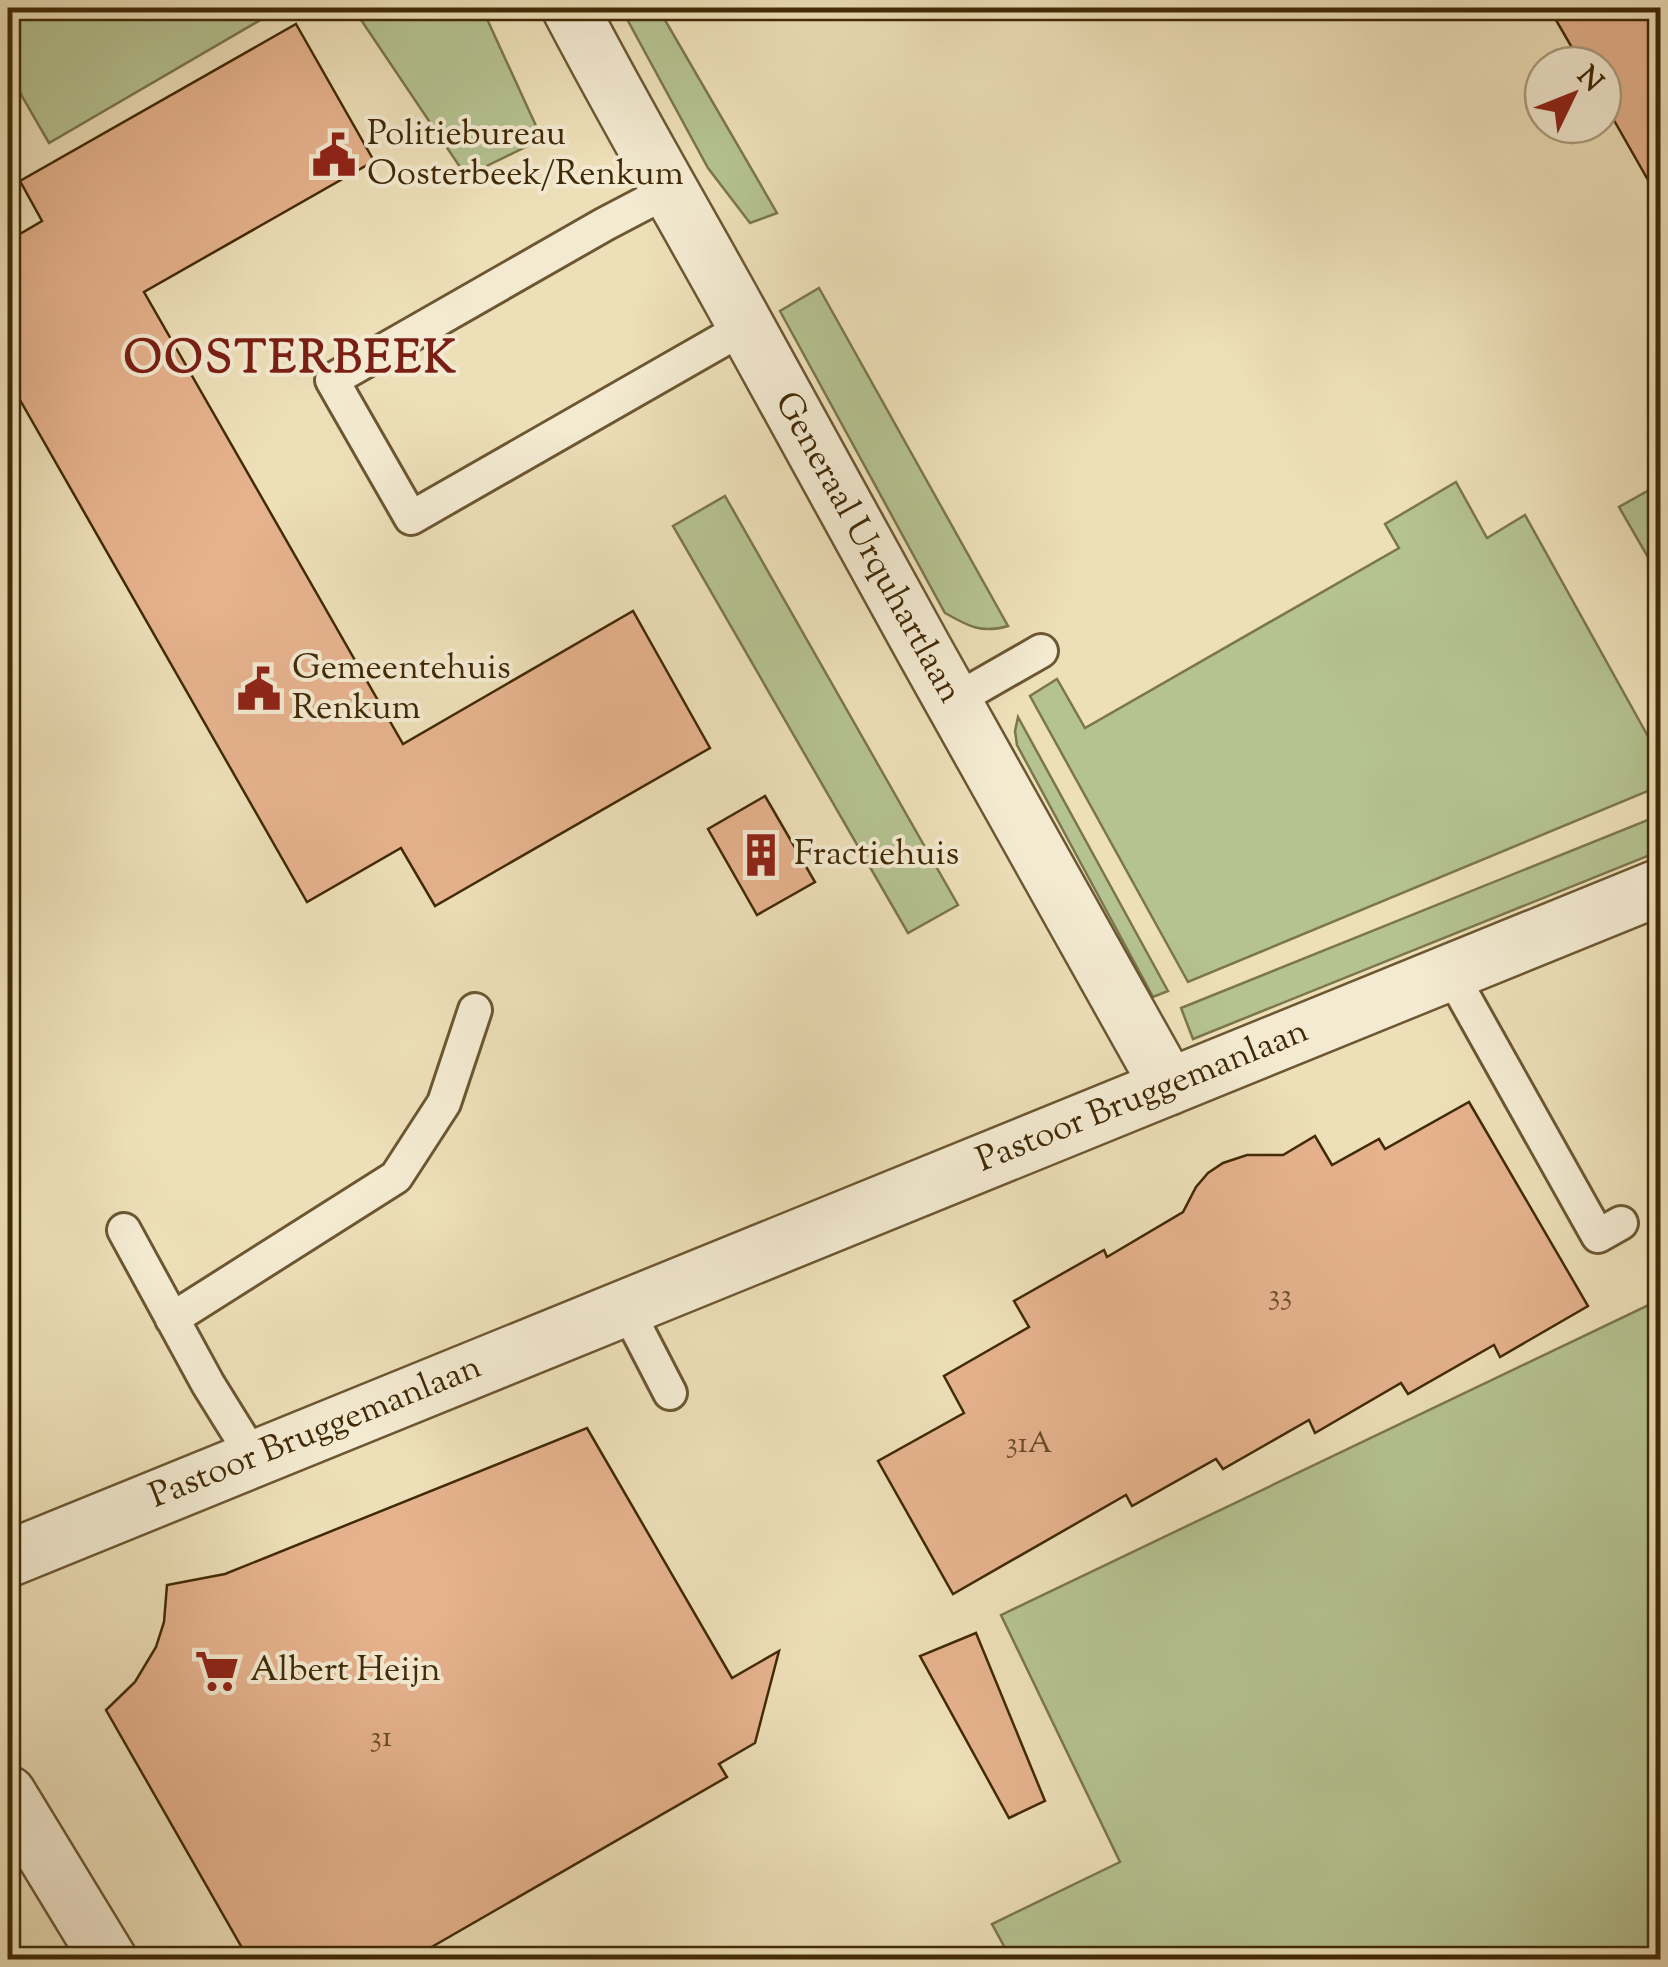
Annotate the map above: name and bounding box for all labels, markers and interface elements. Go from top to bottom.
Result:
north arrow [1523,45,1623,145]
text: N [1567,58,1611,102]
place label: Politiebureau Oosterbeek/Renkum [367,110,684,201]
public building icon: Politiebureau Oosterbeek/Renkum [310,131,358,179]
district label: OOSTERBEEK [123,329,459,394]
street label: Generaal Urquhartlaan [760,383,974,713]
place label: Gemeentehuis Renkum [292,644,511,735]
public building icon: Gemeentehuis Renkum [235,665,283,713]
place label: Fractiehuis [794,830,959,881]
building icon: Fractiehuis [737,831,785,879]
street label: Pastoor Bruggemanlaan [969,1007,1317,1187]
house number: 33 [1268,1275,1292,1318]
street label: Pastoor Bruggemanlaan [142,1343,490,1523]
house number: 31A [1006,1423,1052,1466]
place label: Albert Heijn [250,1646,441,1697]
supermarket icon: Albert Heijn [193,1647,241,1695]
house number: 31 [370,1717,392,1760]

